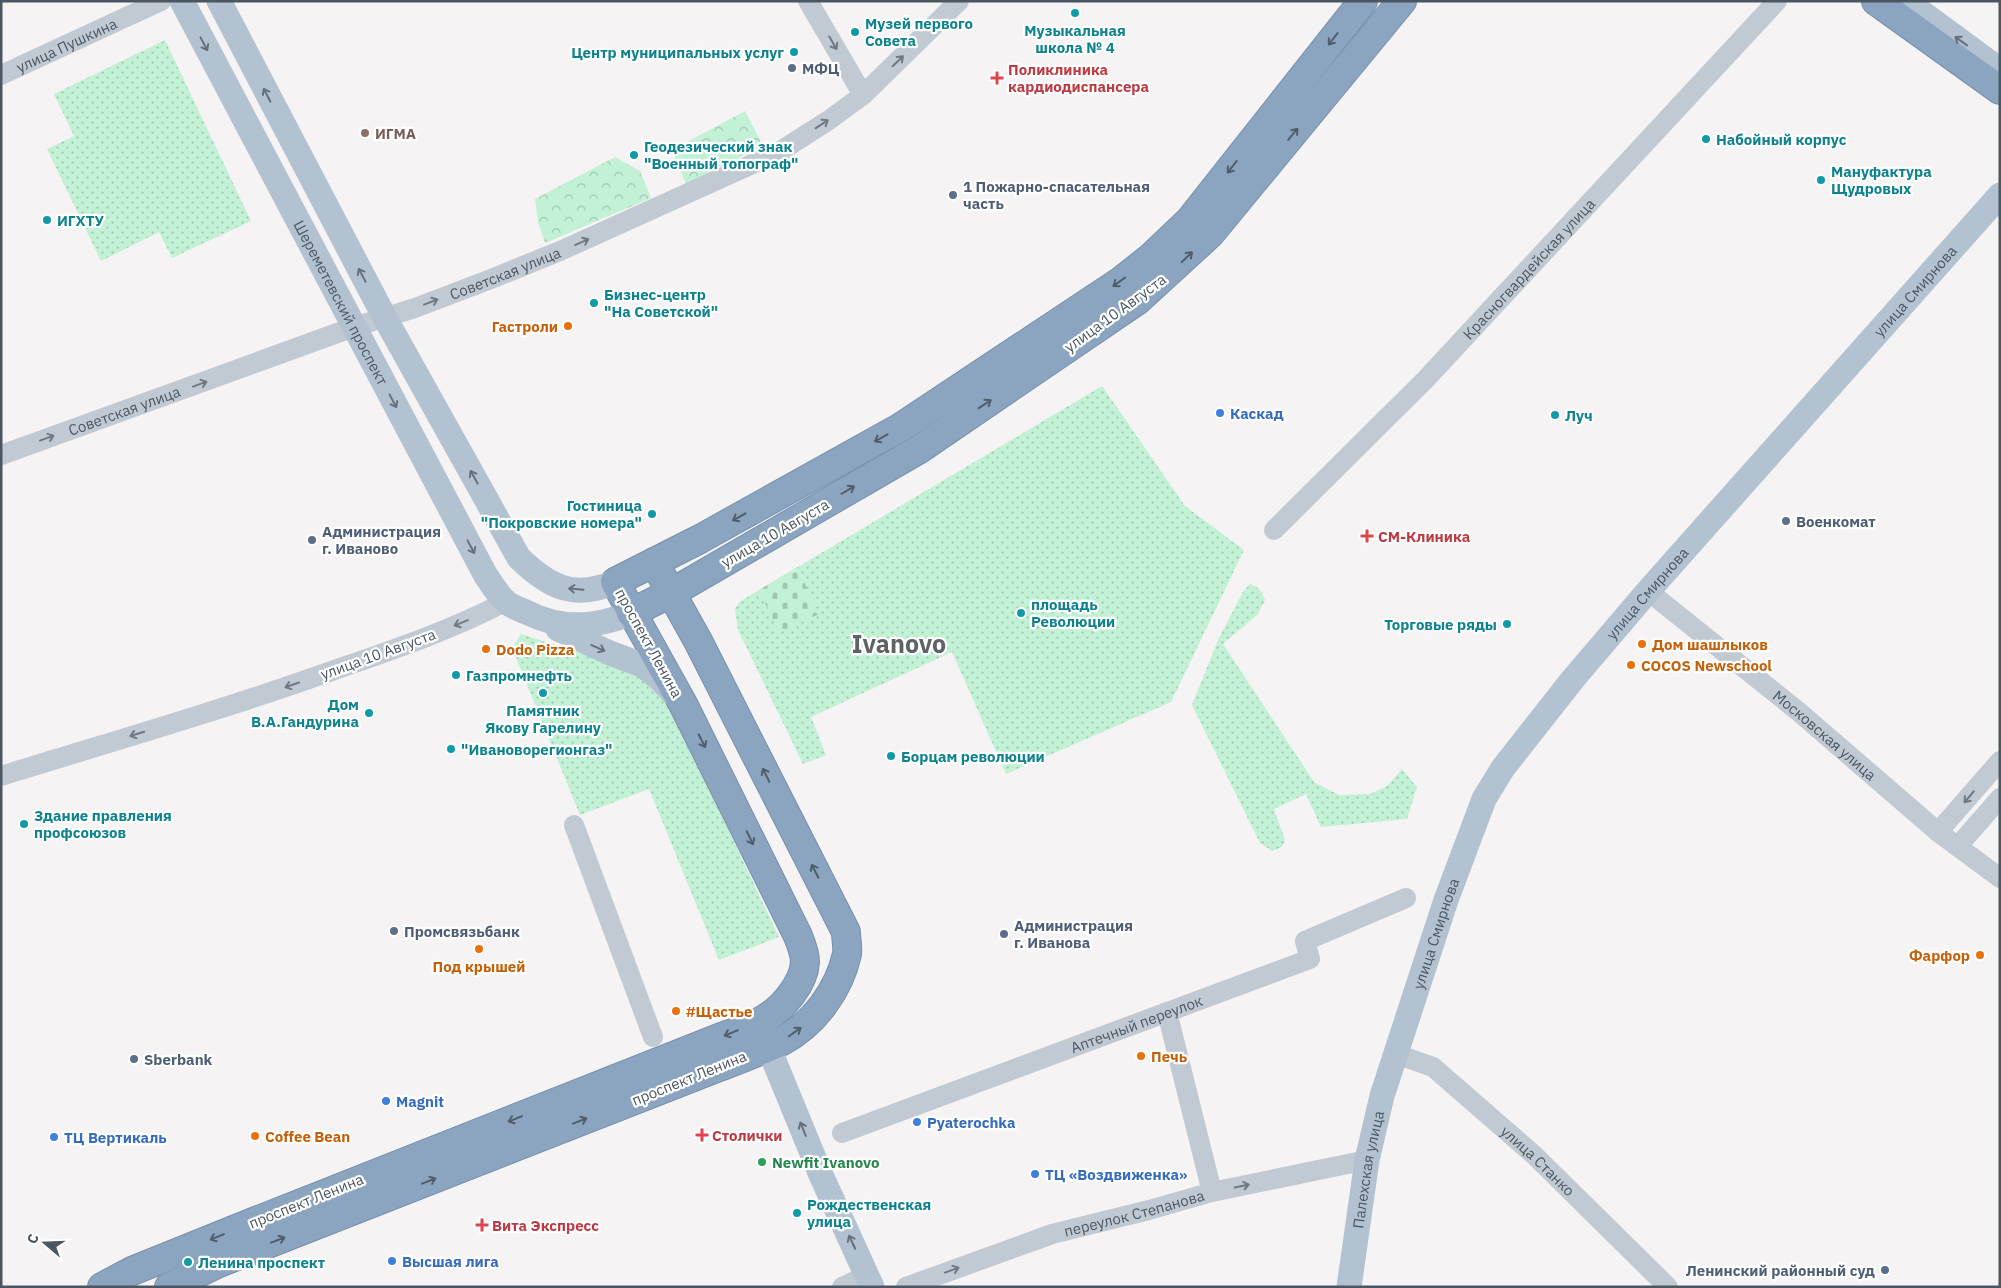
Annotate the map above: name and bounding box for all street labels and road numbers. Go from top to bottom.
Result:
street label: улица Пушкина [13,13,120,76]
street label: Красногвардейская улица [1458,194,1599,343]
street label: Шереметевский проспект [290,217,393,388]
street label: улица Смирнова [1869,241,1960,340]
street label: Советская улица [447,242,563,303]
street label: улица 10 Августа [1060,270,1170,356]
street label: Советская улица [66,381,183,439]
street label: улица 10 Августа [718,495,832,571]
street label: улица Смирнова [1602,543,1692,643]
street label: проспект Ленина [611,585,687,701]
street label: улица 10 Августа [318,624,438,684]
street label: Московская улица [1769,686,1880,784]
street label: улица Смирнова [1408,875,1463,992]
street label: Аптечный переулок [1068,990,1205,1057]
street label: проспект Ленина [629,1046,749,1110]
street label: Палехская улица [1348,1109,1388,1230]
street label: улица Станко [1497,1121,1579,1200]
street label: проспект Ленина [246,1169,366,1233]
street label: переулок Степанова [1062,1185,1206,1240]

